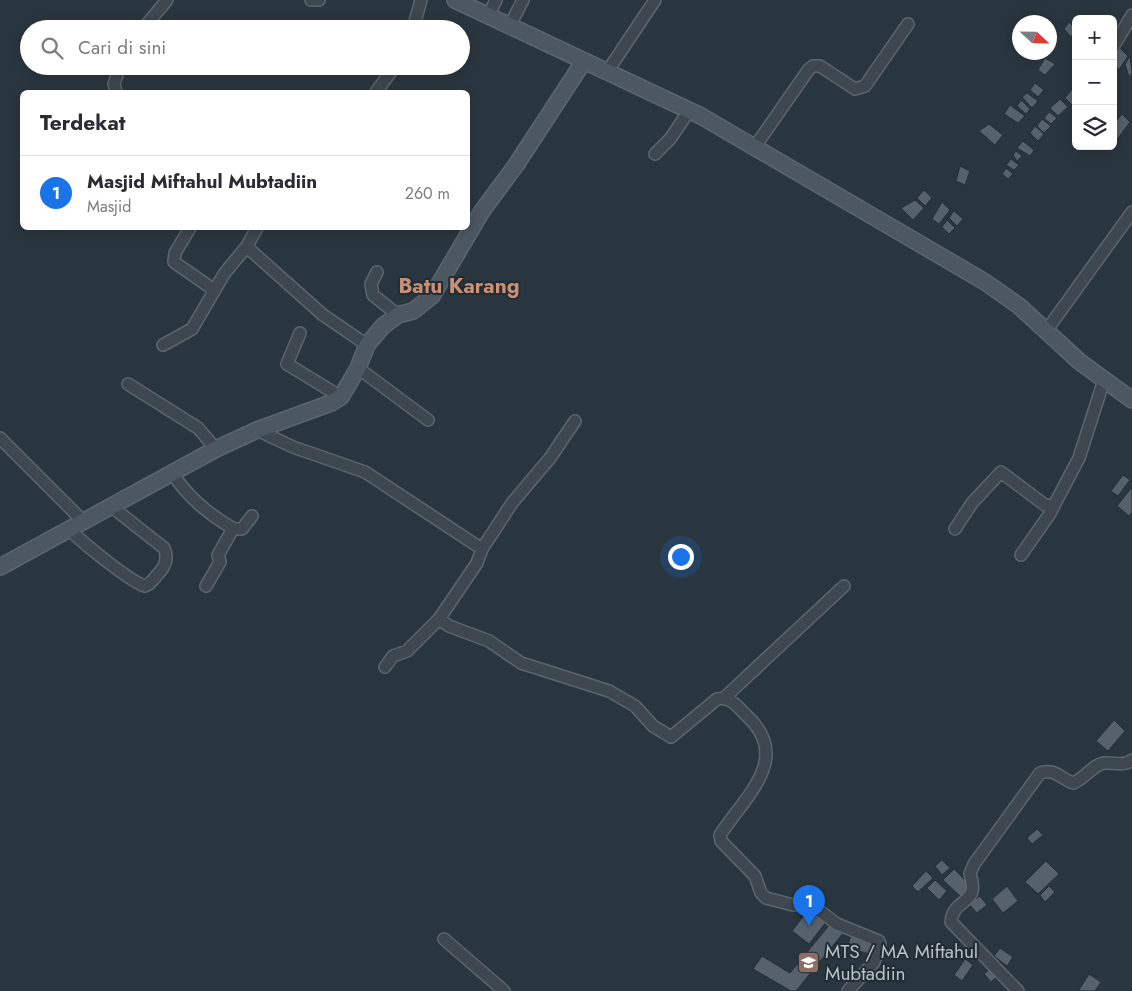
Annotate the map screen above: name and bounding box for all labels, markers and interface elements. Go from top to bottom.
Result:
north arrow [1012,15,1057,60]
map controls [1072,15,1117,150]
button: + [1072,15,1117,60]
search box [20,20,470,75]
icon: search [38,34,66,62]
text: Cari di sini [78,34,166,61]
button: − [1072,60,1117,105]
button: layers [1072,105,1117,150]
text: Terdekat [40,108,125,138]
text: Masjid Miftahul Mubtadiin [87,168,317,195]
text: 1 [52,182,60,205]
text: 260 m [405,182,450,205]
text: Masjid [87,195,131,218]
district label: Batu Karang [398,271,520,301]
your location [668,544,694,570]
pin: 1 [793,885,825,926]
place label: MTS / MA Miftahul Mubtadiin [825,938,978,987]
school or university icon: MTS / MA Miftahul Mubtadiin [797,950,821,974]

